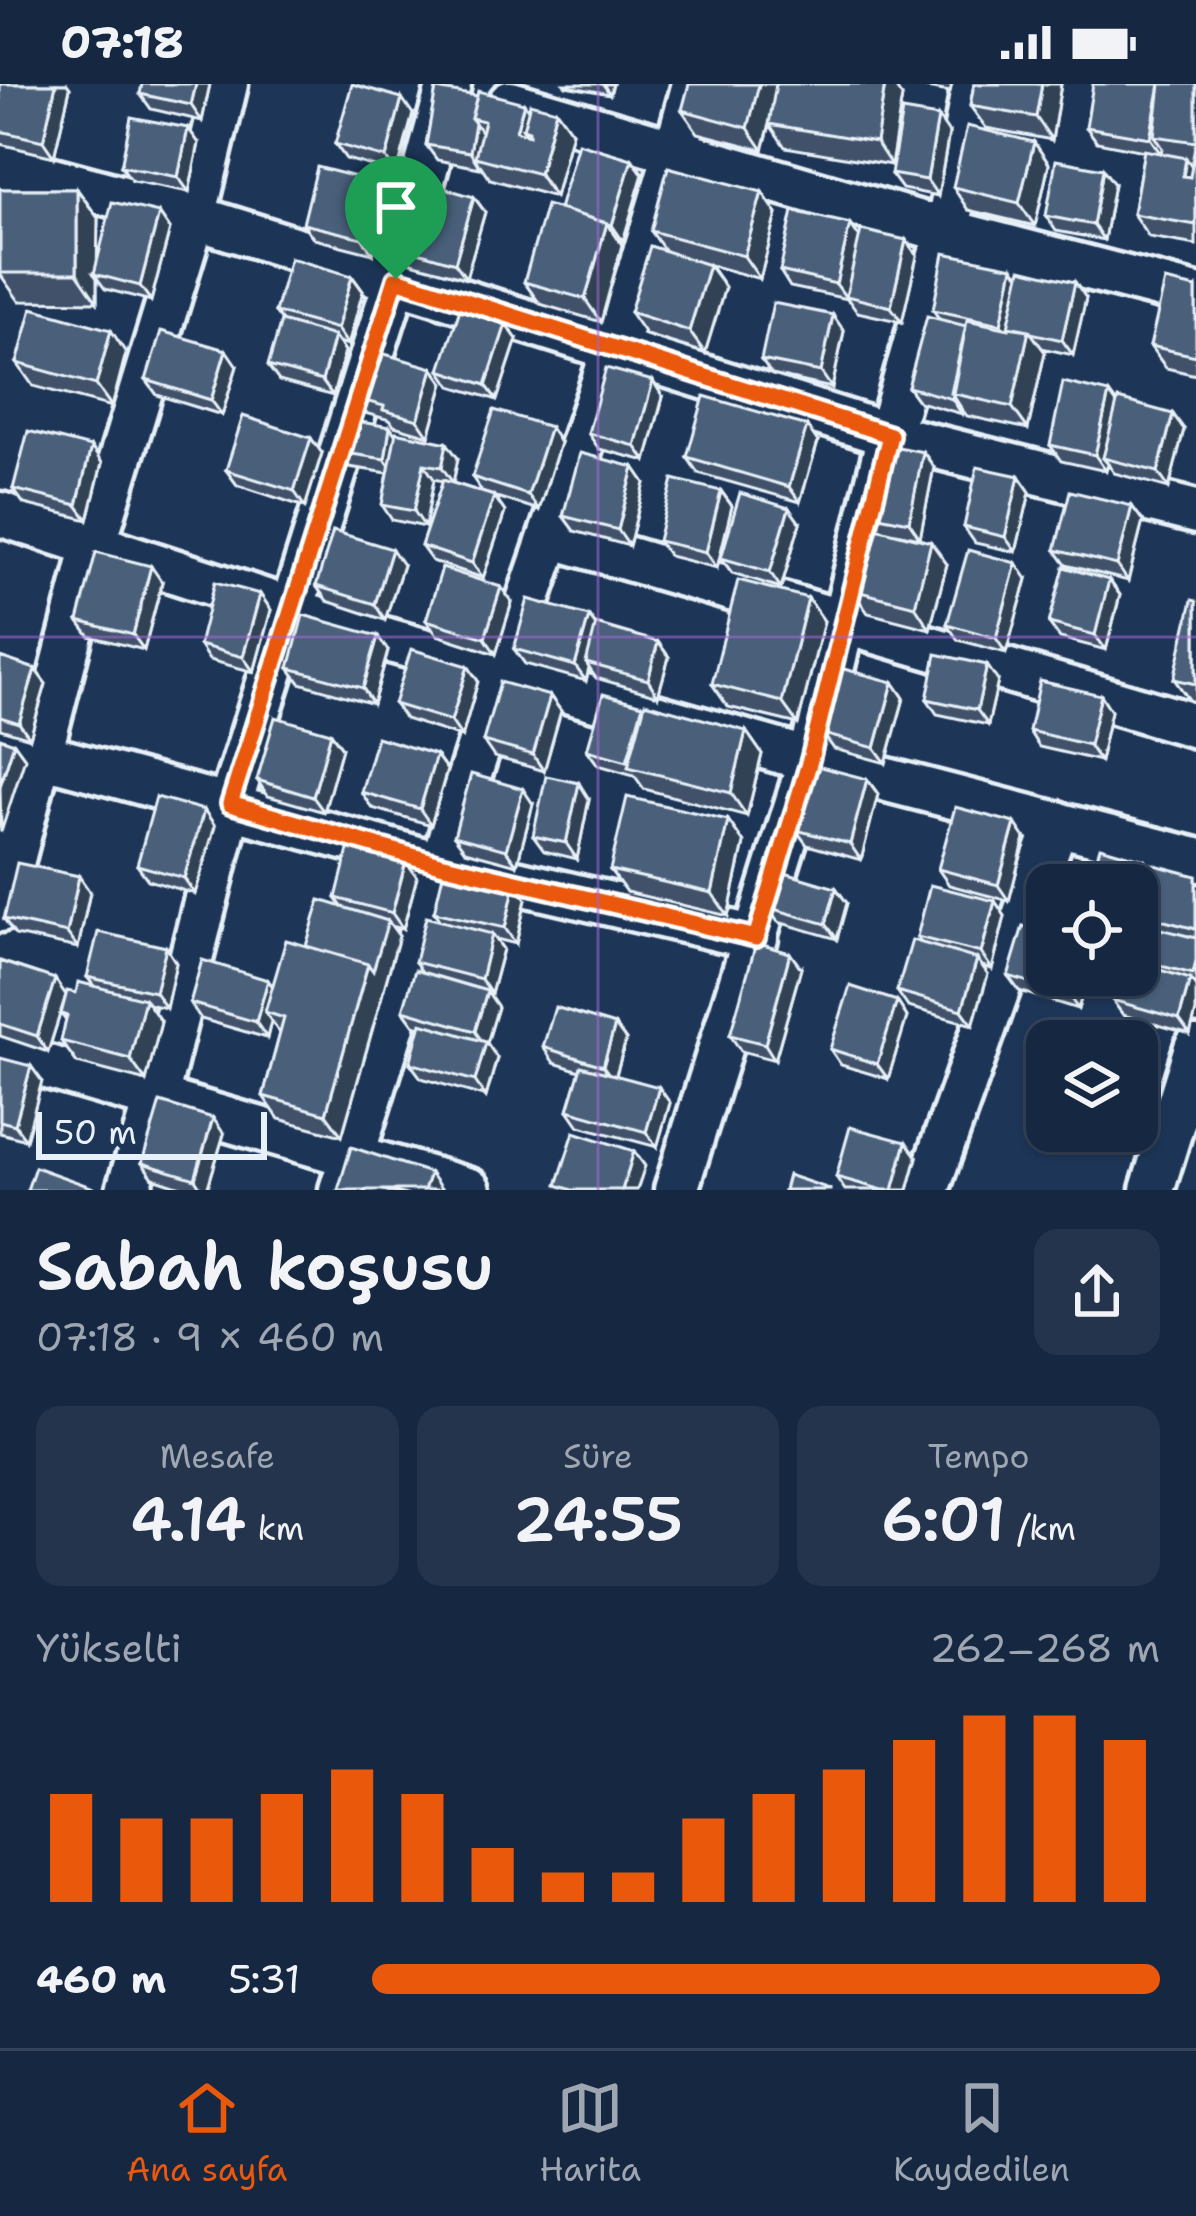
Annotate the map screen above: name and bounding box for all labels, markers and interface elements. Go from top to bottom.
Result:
text: 07:18 [60,12,184,72]
pin [345,156,447,279]
icon: arrive [363,174,429,240]
map controls [1026,864,1158,1152]
button: locate [1026,864,1158,996]
button: layers [1026,1020,1158,1152]
scale bar [36,1106,267,1159]
text: 50 m [54,1110,137,1155]
text: Sabah koşusu [36,1222,494,1310]
button: share [1034,1229,1160,1355]
text: 07:18 · 9 × 460 m [36,1311,384,1363]
text: Mesafe [160,1434,275,1479]
text: Süre [563,1434,633,1479]
text: Tempo [928,1434,1029,1479]
text: 4.14 [130,1479,246,1559]
text: 24:55 [513,1479,683,1559]
text: 6:01 [881,1479,1006,1559]
text: km [246,1506,304,1551]
text: /km [1006,1506,1076,1551]
text: Yükselti [36,1622,182,1674]
text: 262–268 m [929,1622,1160,1674]
text: 460 m [36,1953,166,2005]
text: 5:31 [228,1953,301,2005]
tab: Ana sayfa [126,2075,287,2192]
tab: Harita [540,2075,641,2192]
tab: Kaydedilen [893,2075,1070,2192]

